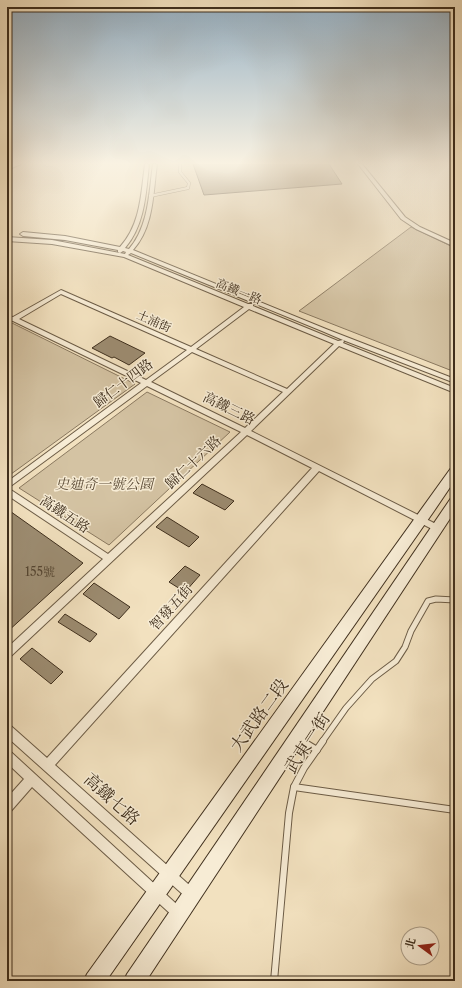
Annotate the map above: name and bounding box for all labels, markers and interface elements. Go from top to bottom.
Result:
street label: 高鐵一路 [214,275,264,307]
street label: 土浦街 [134,307,174,336]
street label: 歸仁十四路 [90,355,156,411]
street label: 高鐵三路 [200,388,258,428]
street label: 歸仁十六路 [161,432,225,492]
park label: 史迪奇一號公園 [55,475,155,493]
street label: 高鐵五路 [37,491,93,537]
house number: 155號 [25,564,55,579]
street label: 智發五街 [146,580,196,634]
street label: 大武路二段 [226,675,292,755]
street label: 武東一街 [280,709,334,777]
street label: 高鐵七路 [80,769,144,829]
north arrow [400,926,440,966]
text: 北 [402,936,419,951]

